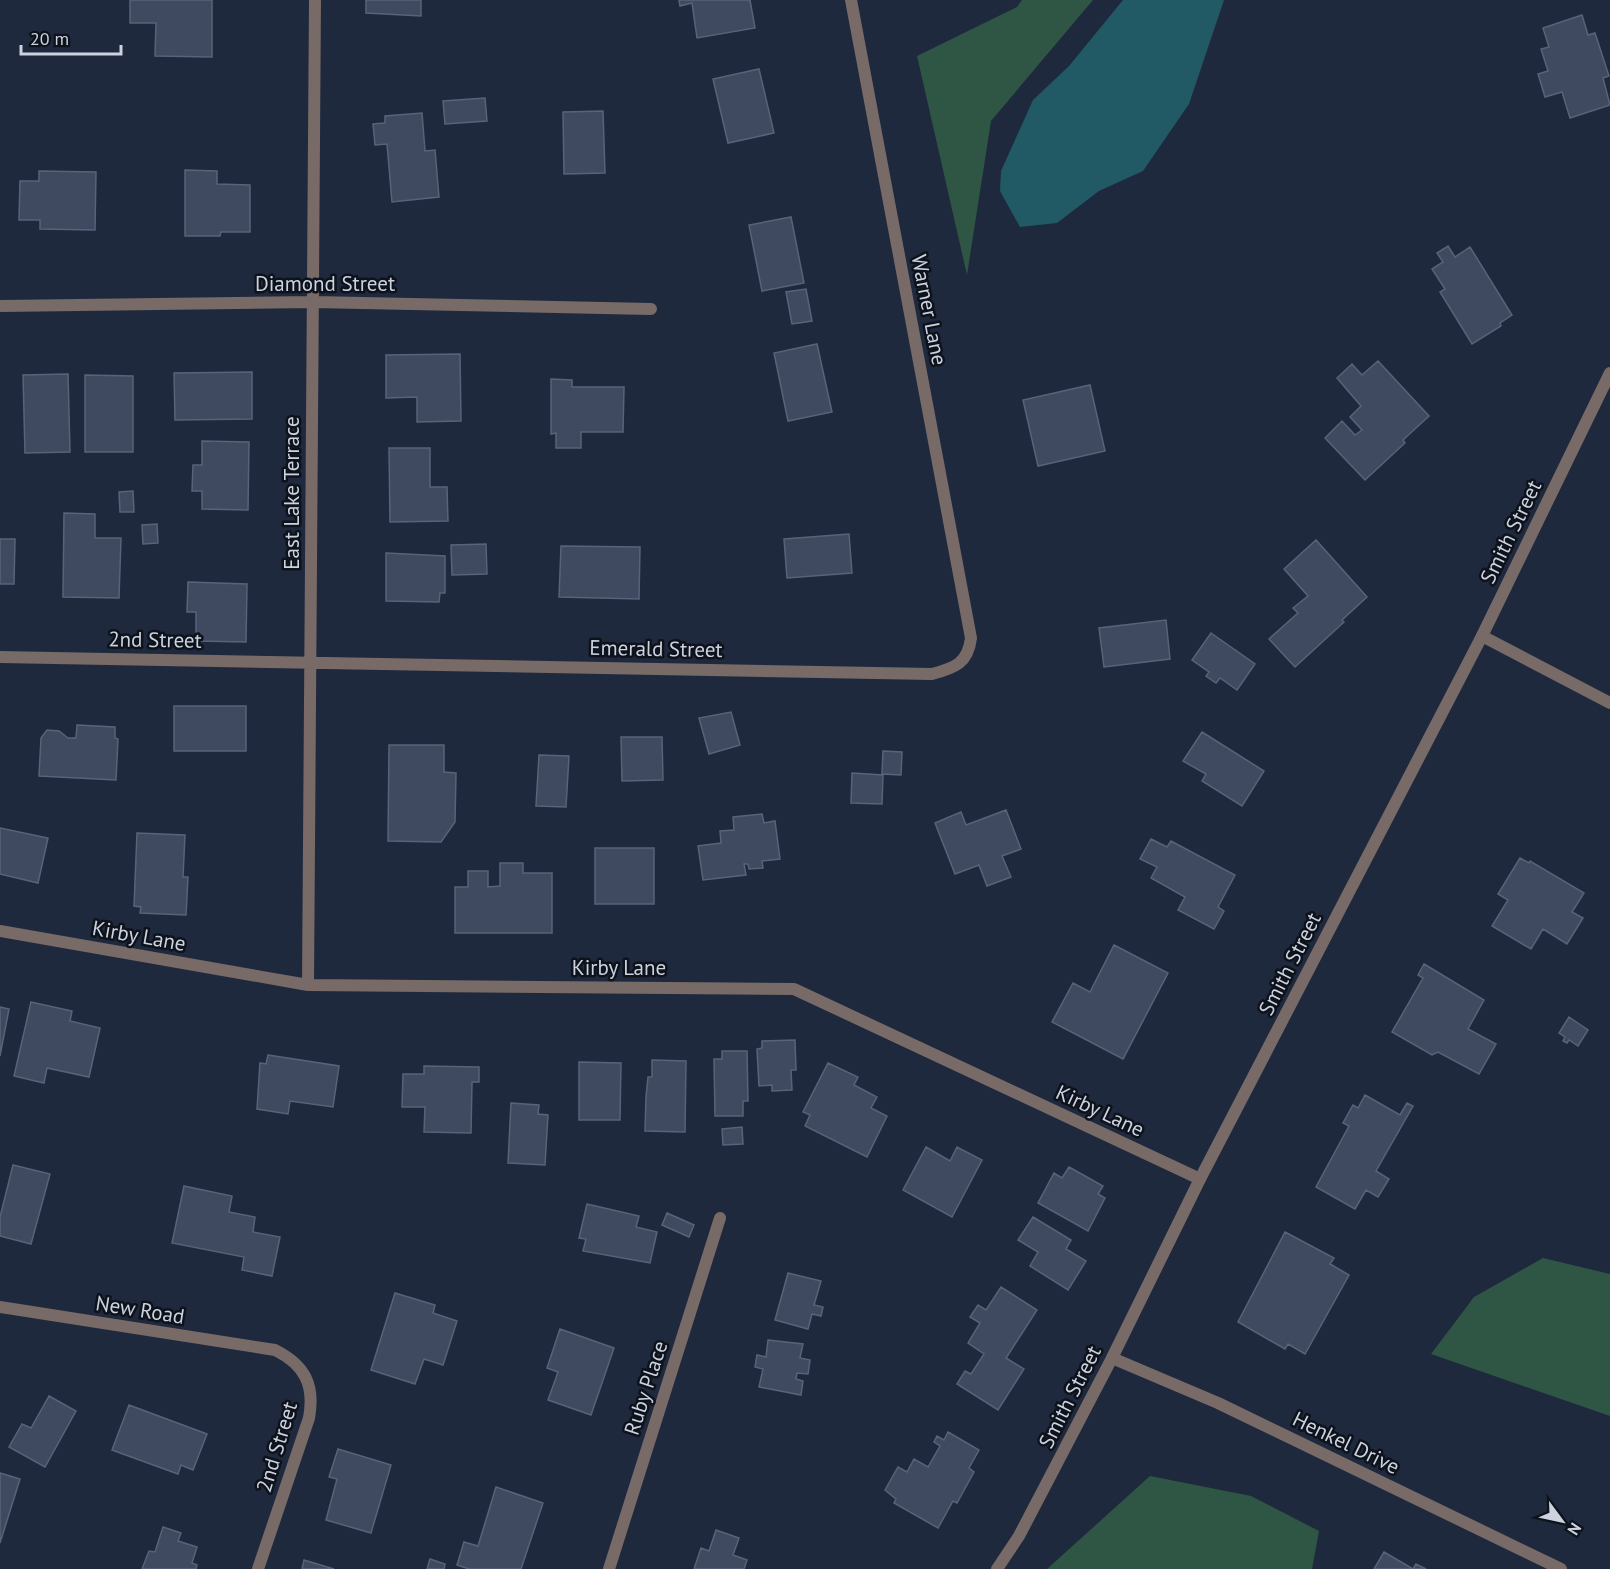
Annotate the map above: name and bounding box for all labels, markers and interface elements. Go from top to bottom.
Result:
scale bar [21,18,122,56]
text: 20 m [30,27,69,50]
street label: Warner Lane [906,252,953,367]
street label: Diamond Street [255,270,395,297]
street label: East Lake Terrace [278,416,305,570]
street label: Smith Street [1474,476,1547,588]
street label: 2nd Street [108,625,202,654]
street label: Emerald Street [589,634,723,663]
street label: Smith Street [1252,908,1327,1020]
street label: Kirby Lane [90,914,188,957]
street label: Kirby Lane [572,954,666,981]
street label: Kirby Lane [1052,1078,1149,1143]
street label: New Road [94,1289,186,1330]
street label: Ruby Place [618,1337,673,1438]
street label: Smith Street [1032,1341,1107,1453]
street label: 2nd Street [250,1398,303,1496]
street label: Henkel Drive [1288,1405,1404,1480]
north arrow [1532,1491,1592,1551]
text: N [1563,1519,1586,1539]

